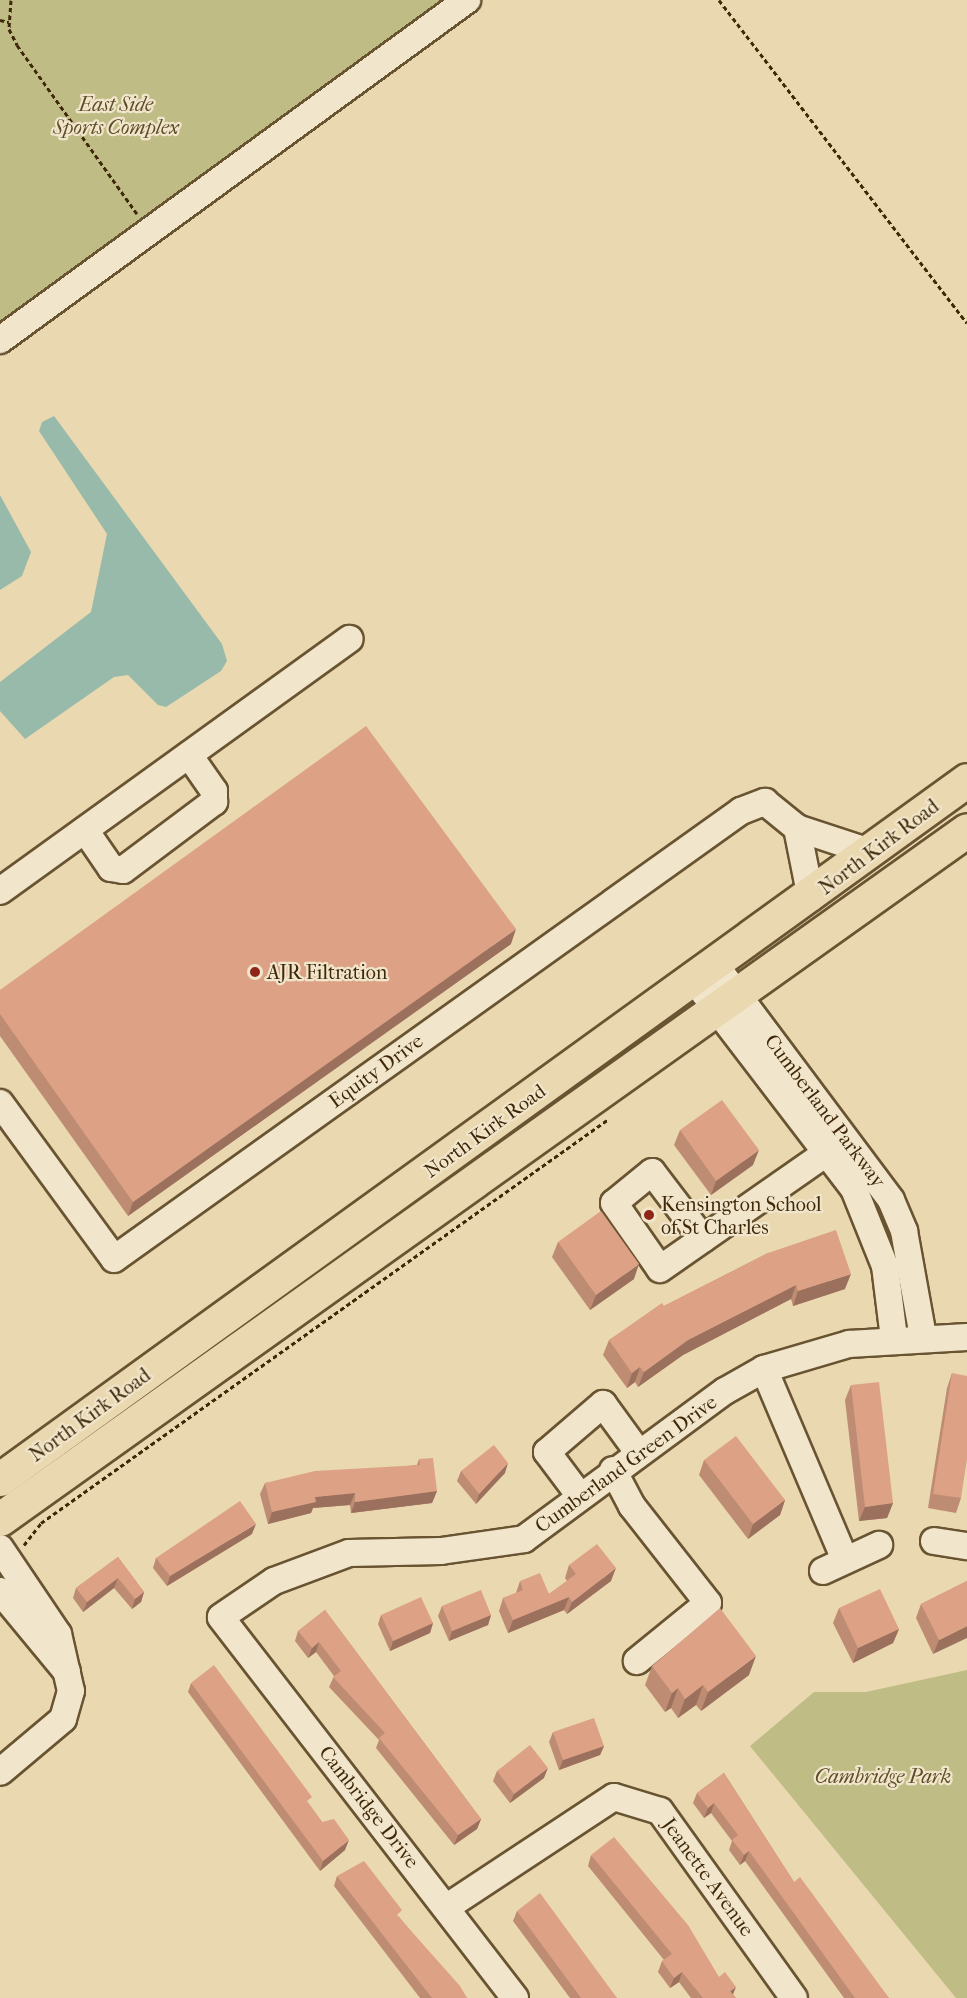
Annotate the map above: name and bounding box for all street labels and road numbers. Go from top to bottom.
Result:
street label: North Kirk Road [814,794,944,900]
street label: Equity Drive [324,1029,428,1113]
street label: Cumberland Parkway [760,1030,890,1192]
street label: North Kirk Road [420,1079,550,1183]
street label: North Kirk Road [25,1363,155,1467]
street label: Cumberland Green Drive [531,1390,721,1538]
street label: Cambridge Drive [314,1741,424,1873]
street label: Jeanette Avenue [657,1813,759,1941]

